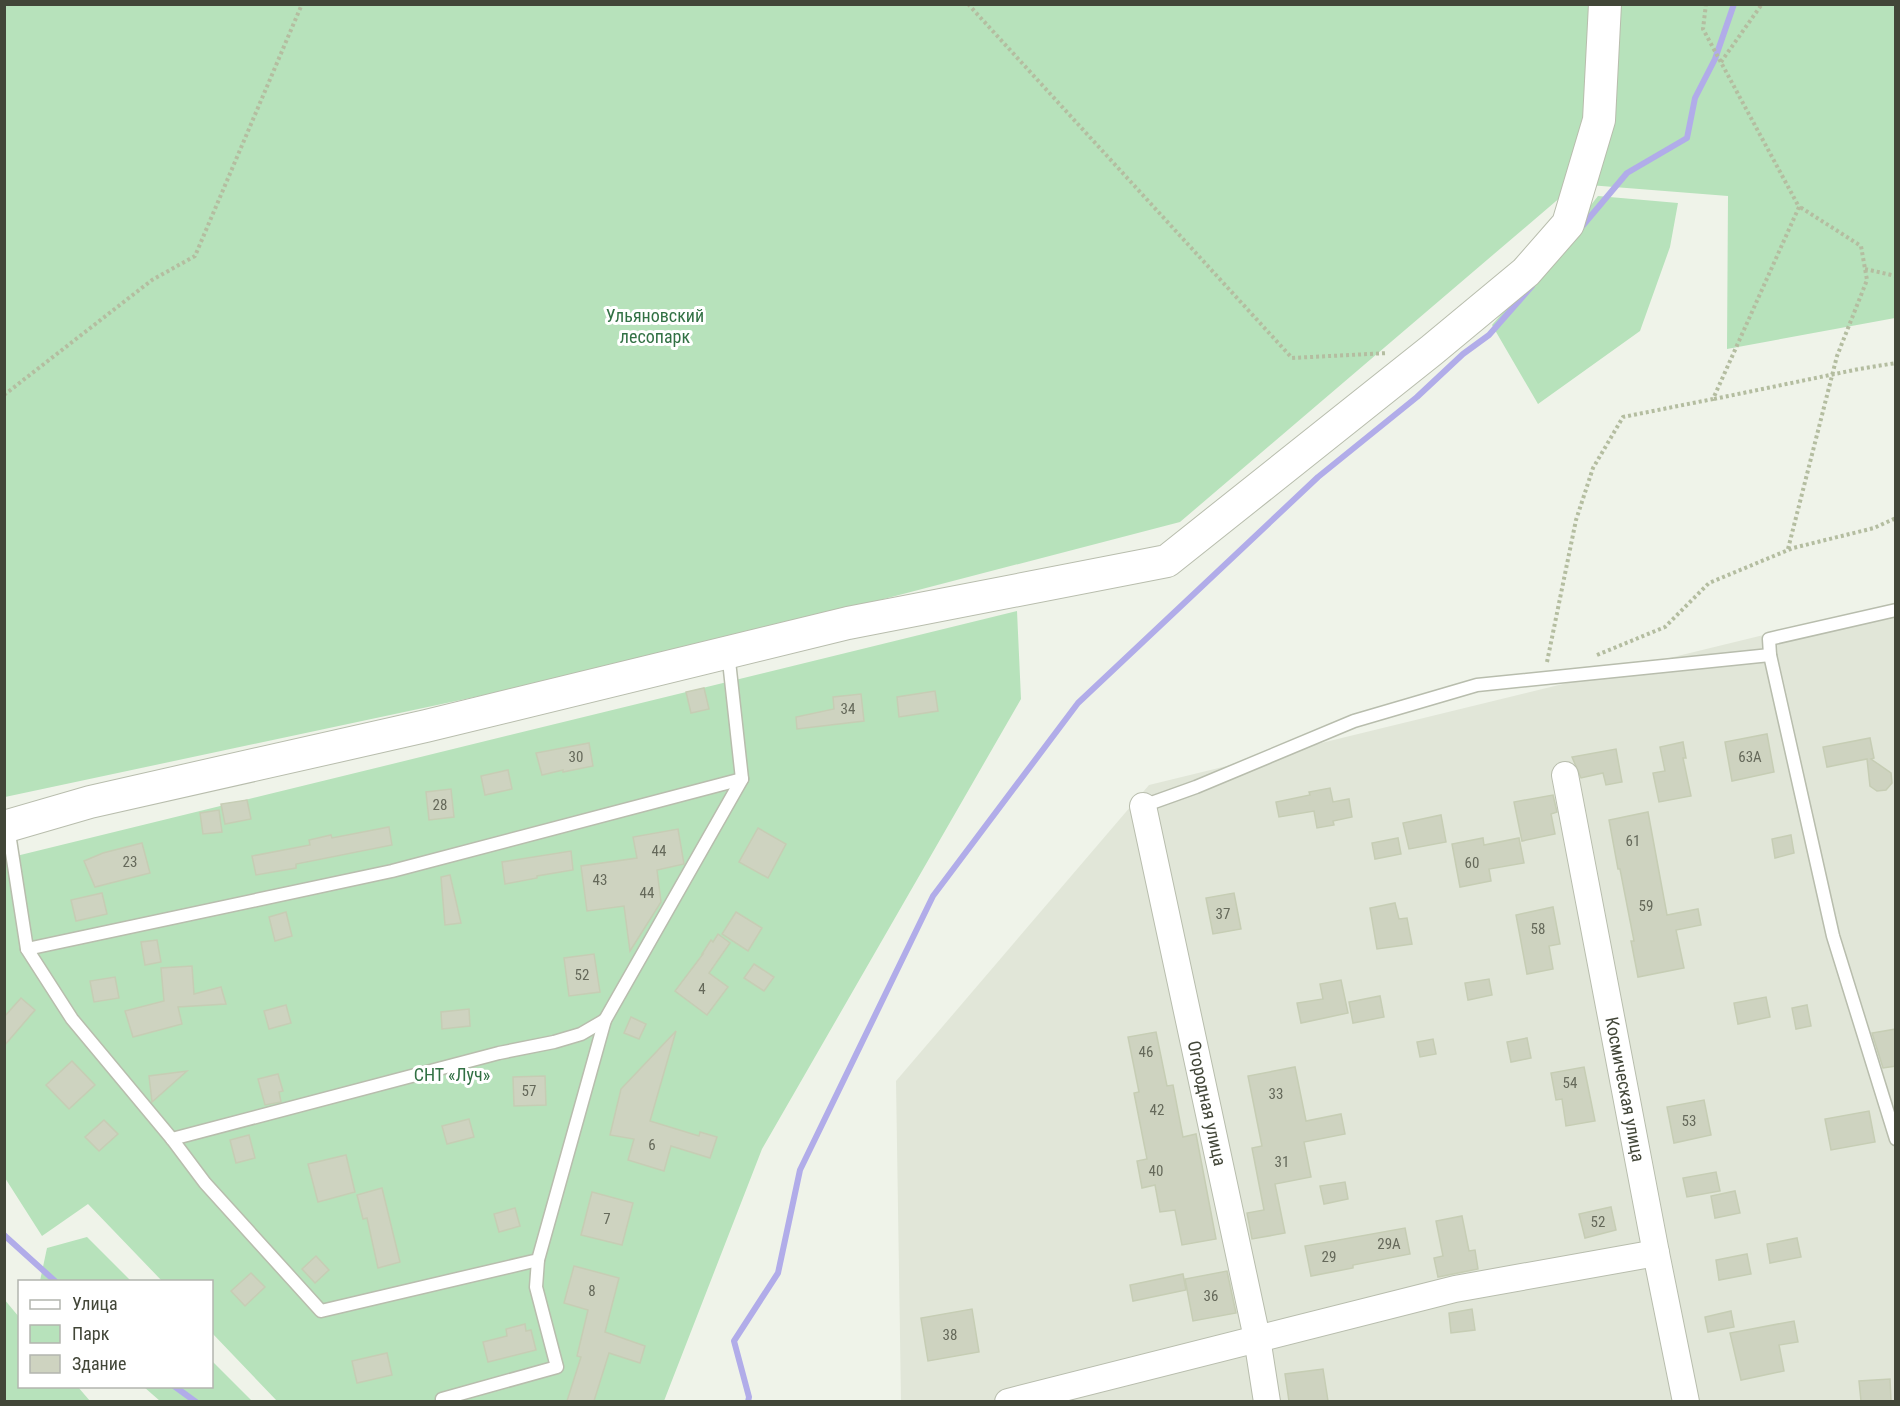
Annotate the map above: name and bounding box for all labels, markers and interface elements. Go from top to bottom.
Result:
park label: Ульяновский лесопарк [606,305,704,347]
house number: 34 [841,700,855,718]
house number: 30 [569,748,583,766]
house number: 63А [1738,748,1762,766]
house number: 28 [433,796,447,814]
house number: 61 [1626,832,1640,850]
house number: 44 [652,842,666,860]
house number: 23 [123,853,137,871]
house number: 60 [1465,854,1479,872]
house number: 43 [593,871,607,889]
house number: 44 [640,884,654,902]
house number: 59 [1639,897,1653,915]
house number: 37 [1216,905,1230,923]
house number: 58 [1531,920,1545,938]
house number: 52 [575,966,589,984]
house number: 4 [698,980,706,998]
street label: Космическая улица [1601,1015,1649,1163]
street label: Огородная улица [1184,1039,1231,1168]
house number: 46 [1139,1043,1153,1061]
park label: СНТ «Луч» [414,1064,490,1085]
house number: 54 [1563,1074,1577,1092]
house number: 57 [522,1082,536,1100]
house number: 33 [1269,1085,1283,1103]
house number: 42 [1150,1101,1164,1119]
house number: 53 [1682,1112,1696,1130]
house number: 6 [648,1136,656,1154]
house number: 31 [1275,1153,1289,1171]
house number: 40 [1149,1162,1163,1180]
house number: 7 [603,1210,611,1228]
house number: 52 [1591,1213,1605,1231]
house number: 29А [1377,1235,1401,1253]
house number: 29 [1322,1248,1336,1266]
legend [18,1280,213,1388]
house number: 8 [588,1282,596,1300]
house number: 36 [1204,1287,1218,1305]
text: Улица [72,1293,118,1314]
text: Парк [72,1323,110,1344]
house number: 38 [943,1326,957,1344]
text: Здание [72,1353,126,1374]

